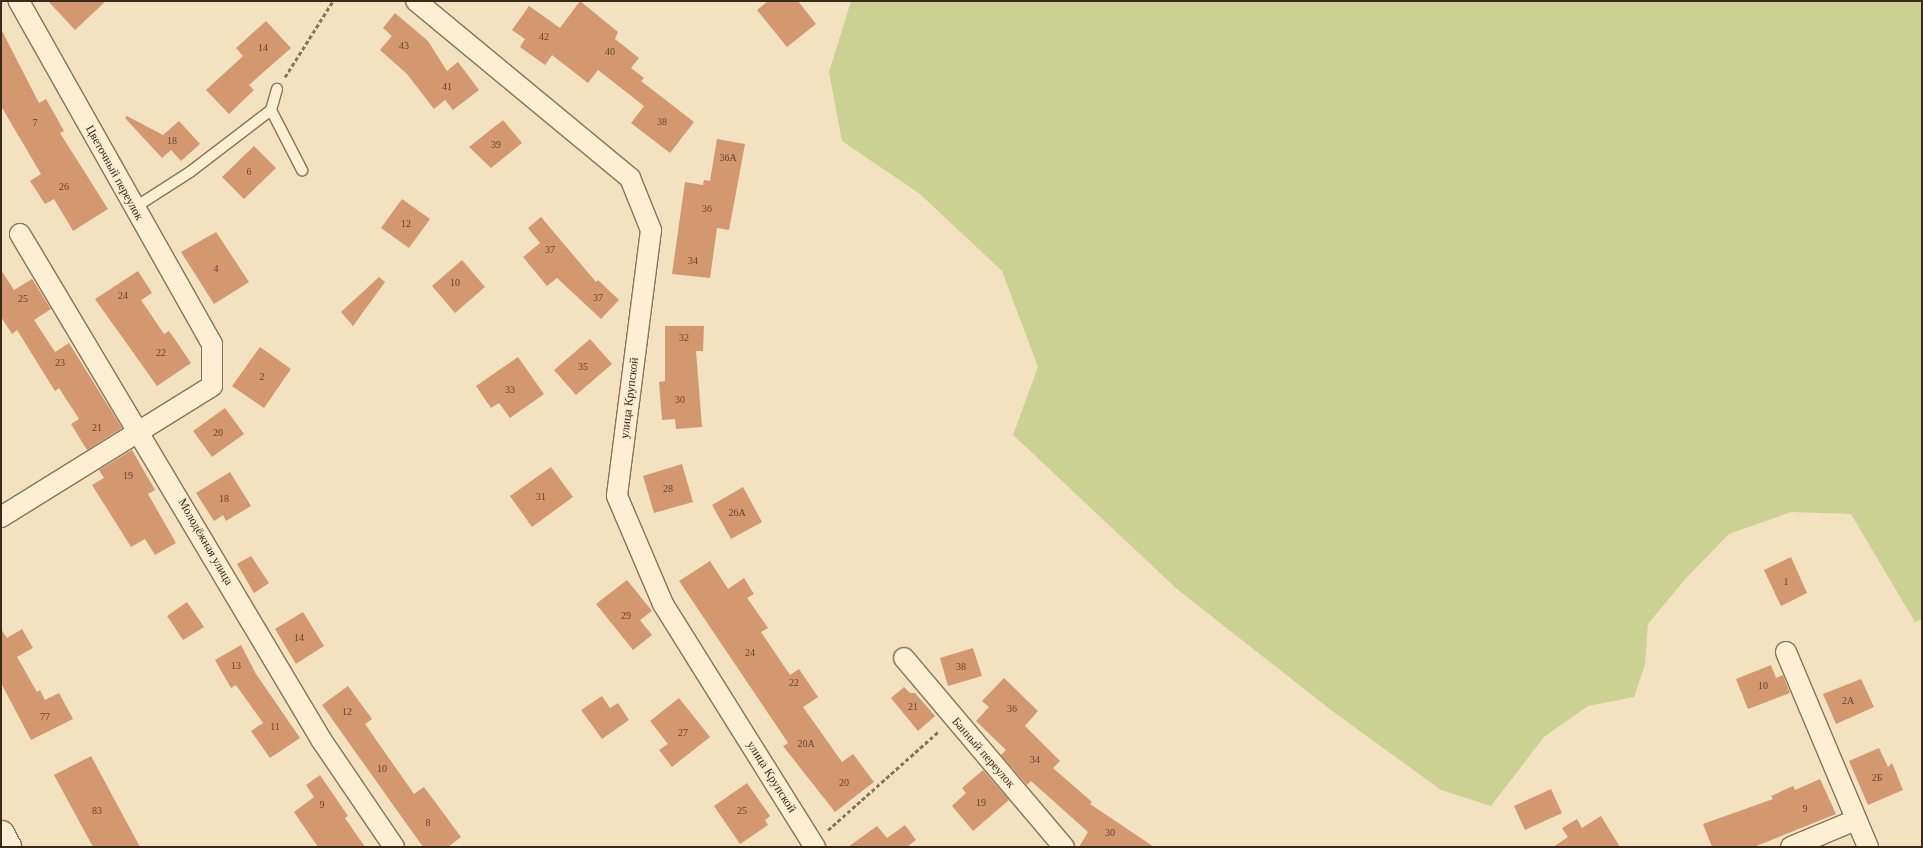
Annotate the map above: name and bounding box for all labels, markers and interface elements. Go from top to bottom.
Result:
house number: 42 [539,31,549,43]
house number: 43 [399,40,409,52]
house number: 14 [258,42,268,54]
house number: 40 [605,46,615,58]
house number: 41 [442,81,452,93]
house number: 38 [657,116,667,128]
house number: 7 [32,117,38,129]
street label: Цветочный переулок [82,123,146,223]
house number: 18 [167,135,177,147]
house number: 39 [491,139,501,151]
house number: 36А [719,152,737,164]
house number: 6 [246,166,252,178]
house number: 26 [59,181,69,193]
house number: 36 [702,203,712,215]
house number: 12 [401,218,411,230]
house number: 37 [545,244,555,256]
house number: 34 [688,255,698,267]
house number: 4 [214,263,218,275]
house number: 10 [450,277,460,289]
house number: 24 [118,290,128,302]
house number: 37 [593,292,603,304]
house number: 25 [18,293,28,305]
house number: 32 [679,332,689,344]
house number: 22 [156,347,166,359]
street label: улица Крупской [618,356,642,440]
house number: 23 [55,357,65,369]
house number: 35 [578,361,588,373]
house number: 2 [260,371,264,383]
house number: 33 [505,384,515,396]
house number: 30 [675,394,685,406]
house number: 21 [92,422,102,434]
house number: 20 [213,427,223,439]
house number: 19 [123,470,133,482]
house number: 28 [663,483,673,495]
house number: 31 [536,491,546,503]
house number: 18 [219,493,229,505]
street label: Молодёжная улица [174,496,236,588]
house number: 26А [728,507,746,519]
house number: 1 [1784,576,1788,588]
house number: 29 [621,610,631,622]
house number: 14 [294,632,304,644]
house number: 24 [745,647,755,659]
house number: 13 [231,660,241,672]
house number: 38 [956,661,966,673]
house number: 22 [789,677,799,689]
house number: 10 [1758,680,1768,692]
house number: 2А [1842,695,1854,707]
house number: 21 [908,701,918,713]
house number: 36 [1007,703,1017,715]
house number: 12 [342,706,352,718]
house number: 77 [40,711,50,723]
street label: Банный переулок [948,715,1018,791]
house number: 11 [270,721,280,733]
house number: 27 [678,727,688,739]
street label: улица Крупской [743,738,799,816]
house number: 20А [797,738,815,750]
house number: 34 [1030,754,1040,766]
house number: 10 [377,763,387,775]
house number: 2Б [1872,772,1882,784]
house number: 20 [839,777,849,789]
house number: 19 [976,797,986,809]
house number: 9 [320,799,324,811]
house number: 9 [1802,803,1808,815]
house number: 83 [92,805,102,817]
house number: 25 [737,805,747,817]
house number: 8 [426,817,430,829]
house number: 30 [1105,827,1115,839]

